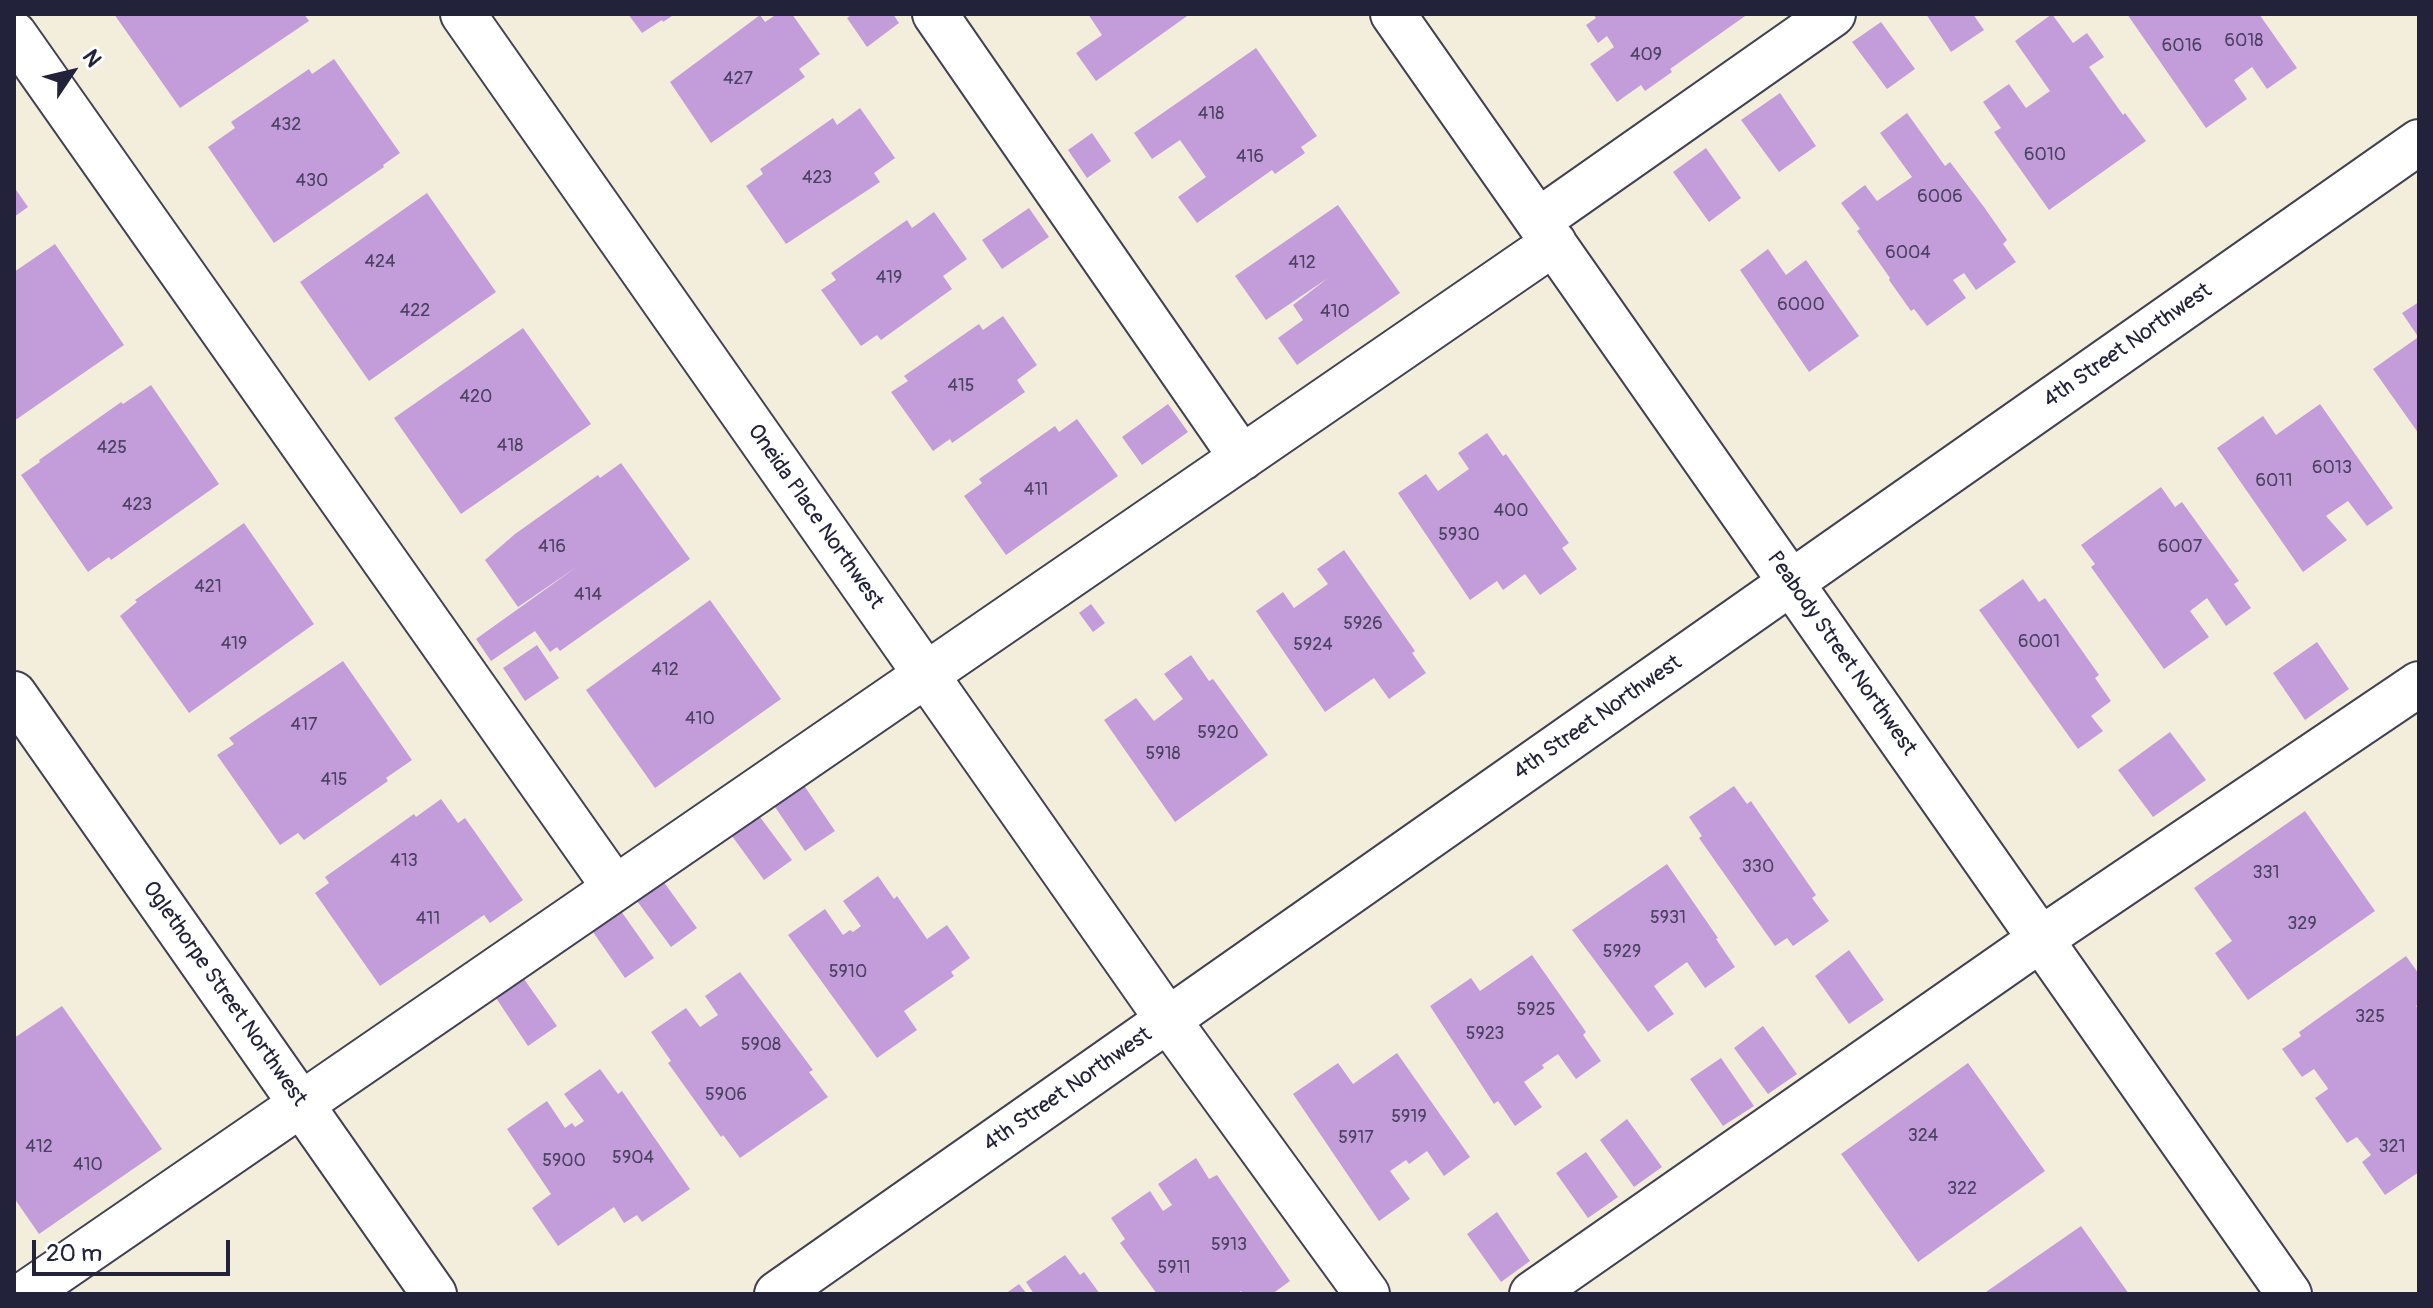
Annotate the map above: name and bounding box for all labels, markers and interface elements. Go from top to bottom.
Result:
house number: 6018 [2225,30,2263,52]
north arrow [32,32,112,112]
house number: 6016 [2162,35,2202,57]
text: N [76,44,107,72]
house number: 409 [1630,44,1662,66]
house number: 427 [723,68,753,90]
house number: 418 [1198,103,1224,125]
house number: 432 [271,114,301,136]
house number: 6010 [2024,144,2066,166]
house number: 416 [1236,146,1264,168]
house number: 423 [802,167,832,189]
house number: 430 [296,170,328,192]
house number: 6006 [1917,186,1963,208]
house number: 6004 [1885,242,1931,264]
house number: 424 [365,251,395,273]
house number: 412 [1288,252,1316,274]
house number: 419 [876,267,902,289]
street label: 4th Street Northwest [2039,278,2217,414]
house number: 6000 [1777,294,1825,316]
house number: 422 [400,300,430,322]
house number: 410 [1320,301,1350,323]
house number: 415 [947,375,975,397]
house number: 420 [460,386,492,408]
street label: Oneida Place Northwest [741,420,889,614]
house number: 418 [497,435,523,457]
house number: 425 [97,437,127,459]
house number: 6013 [2312,457,2352,479]
house number: 6011 [2256,470,2292,492]
house number: 411 [1024,479,1048,501]
house number: 423 [122,494,152,516]
house number: 400 [1493,500,1529,522]
house number: 5930 [1438,524,1480,546]
house number: 416 [538,536,566,558]
house number: 6007 [2158,536,2202,558]
street label: Peabody Street Northwest [1760,547,1922,761]
house number: 421 [194,576,222,598]
house number: 414 [574,584,602,606]
house number: 5926 [1343,613,1383,635]
house number: 6001 [2018,631,2060,653]
house number: 419 [221,633,247,655]
house number: 5924 [1293,634,1333,656]
street label: 4th Street Northwest [1509,650,1687,786]
house number: 412 [651,659,679,681]
house number: 410 [685,708,715,730]
house number: 417 [291,714,317,736]
house number: 5920 [1197,722,1239,744]
house number: 5918 [1145,743,1181,765]
house number: 415 [320,769,348,791]
house number: 413 [390,850,418,872]
house number: 330 [1742,856,1774,878]
house number: 331 [2252,862,2280,884]
street label: Oglethorpe Street Northwest [136,876,312,1112]
house number: 5931 [1650,907,1686,929]
house number: 411 [416,908,440,930]
house number: 329 [2287,913,2317,935]
house number: 5929 [1603,941,1641,963]
house number: 5910 [829,961,867,983]
house number: 5925 [1517,999,1555,1021]
house number: 325 [2355,1006,2385,1028]
street label: 4th Street Northwest [979,1022,1157,1158]
house number: 5923 [1466,1023,1504,1045]
house number: 5908 [741,1034,781,1056]
house number: 5906 [705,1084,747,1106]
house number: 5919 [1391,1106,1427,1128]
house number: 324 [1908,1125,1938,1147]
house number: 5917 [1338,1127,1374,1149]
house number: 412 [25,1136,53,1158]
house number: 321 [2378,1136,2406,1158]
house number: 5904 [612,1147,654,1169]
house number: 5900 [542,1150,586,1172]
house number: 410 [73,1154,103,1176]
house number: 322 [1947,1178,1977,1200]
scale bar [36,1224,234,1274]
house number: 5913 [1211,1234,1247,1256]
text: 20 m [46,1239,102,1268]
house number: 5911 [1157,1257,1191,1279]

